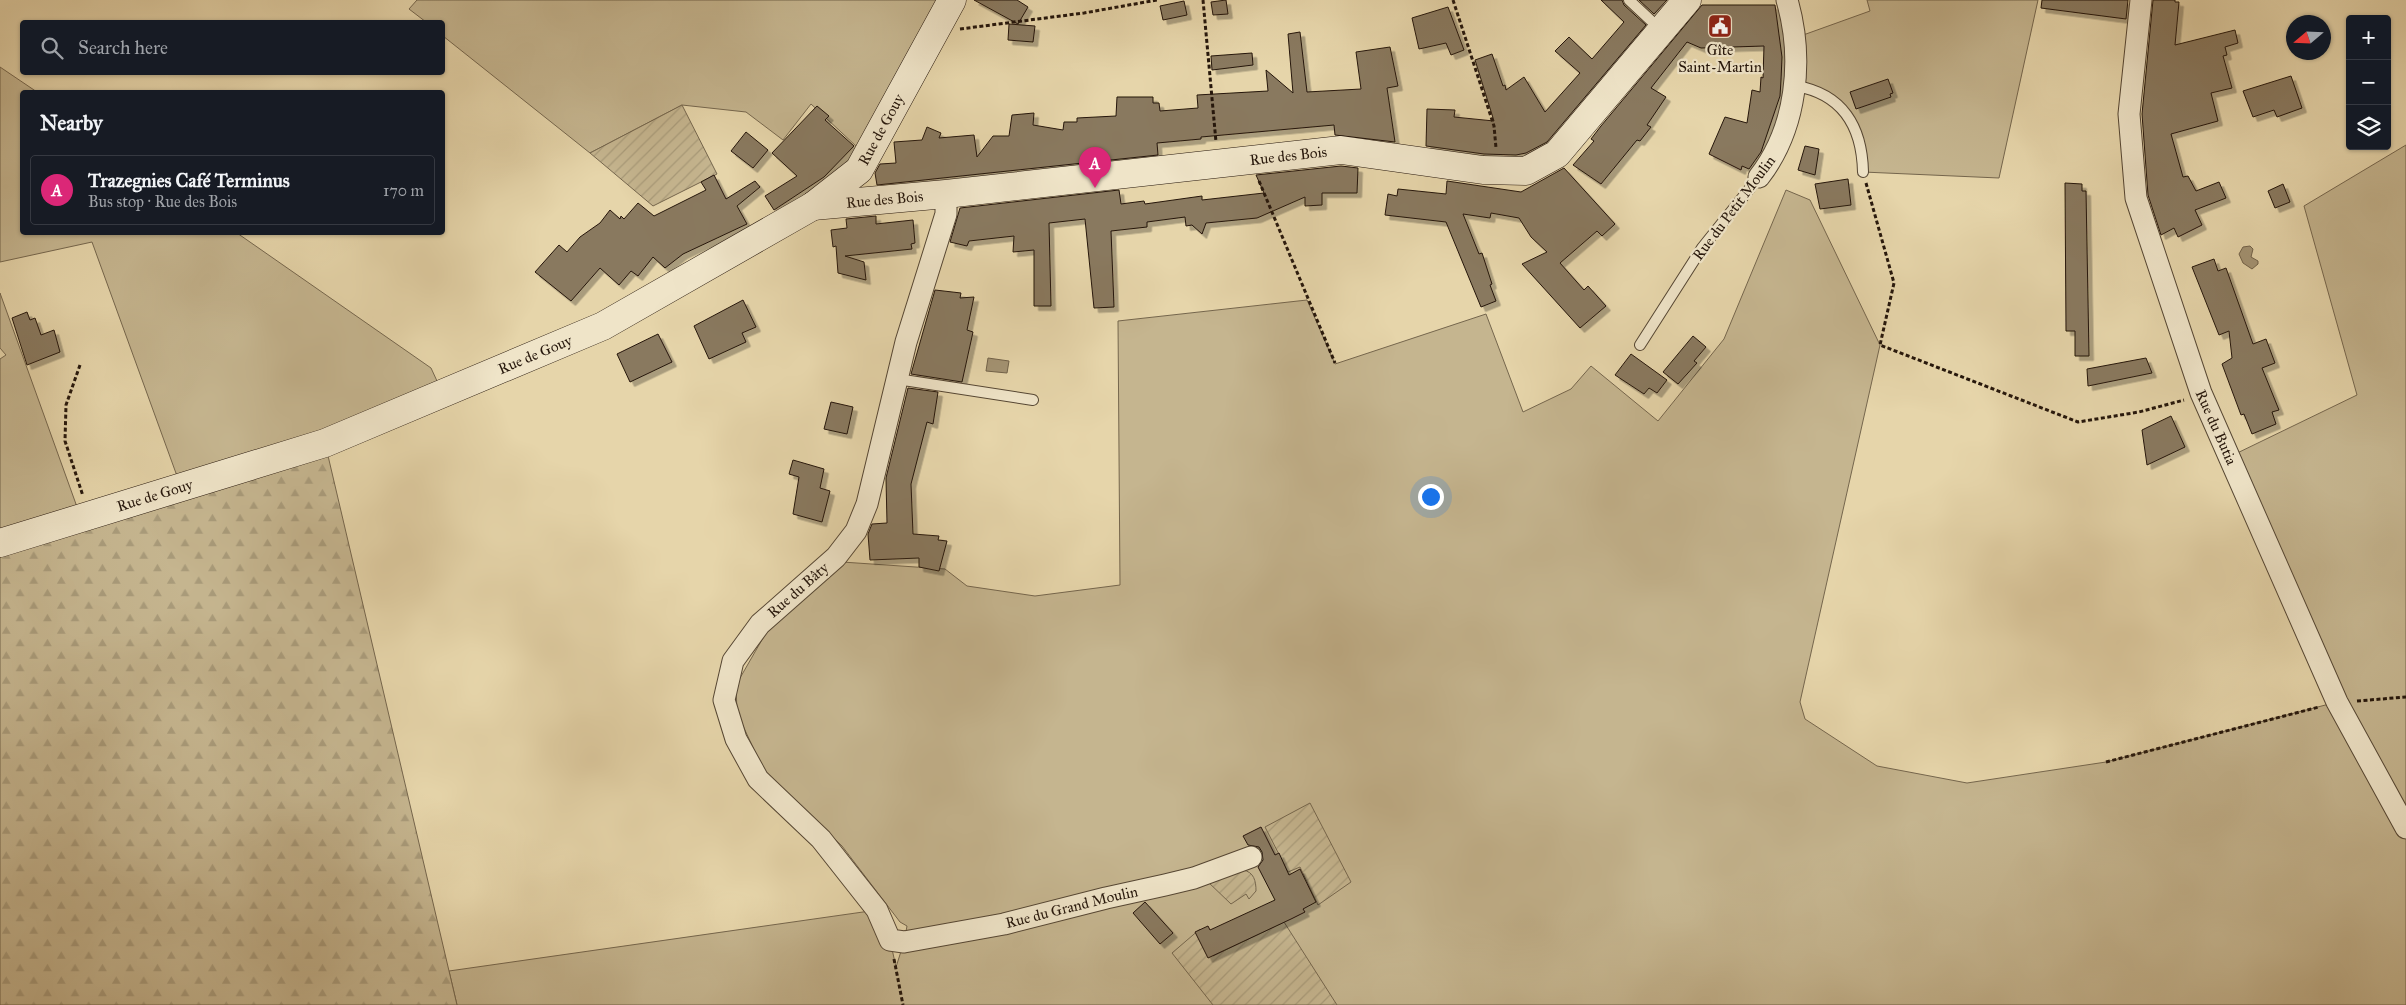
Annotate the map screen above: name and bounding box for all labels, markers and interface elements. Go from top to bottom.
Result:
public building icon: Gîte Saint-Martin [1707,13,1733,39]
north arrow [2286,15,2331,60]
map controls [2346,15,2391,150]
button: + [2346,15,2391,60]
search box [20,20,445,75]
icon: search [38,34,66,62]
text: Search here [78,36,168,59]
place label: Gîte Saint-Martin [1678,41,1762,76]
button: − [2346,60,2391,105]
street label: Rue de Gouy [854,90,908,168]
button: layers [2346,105,2391,150]
text: Nearby [40,110,103,136]
street label: Rue des Bois [1249,143,1328,169]
pin: A [1079,147,1111,188]
street label: Rue du Petit Moulin [1689,152,1779,264]
text: Trazegnies Café Terminus [88,169,290,192]
text: A [52,181,62,200]
text: 170 m [383,181,424,200]
street label: Rue des Bois [845,187,924,212]
text: Bus stop · Rue des Bois [88,192,237,211]
street label: Rue de Gouy [495,331,576,378]
street label: Rue du Butia [2192,387,2241,468]
street label: Rue de Gouy [115,475,196,516]
your location [1418,484,1444,510]
street label: Rue du Bâty [764,558,833,621]
street label: Rue du Grand Moulin [1004,882,1140,932]

